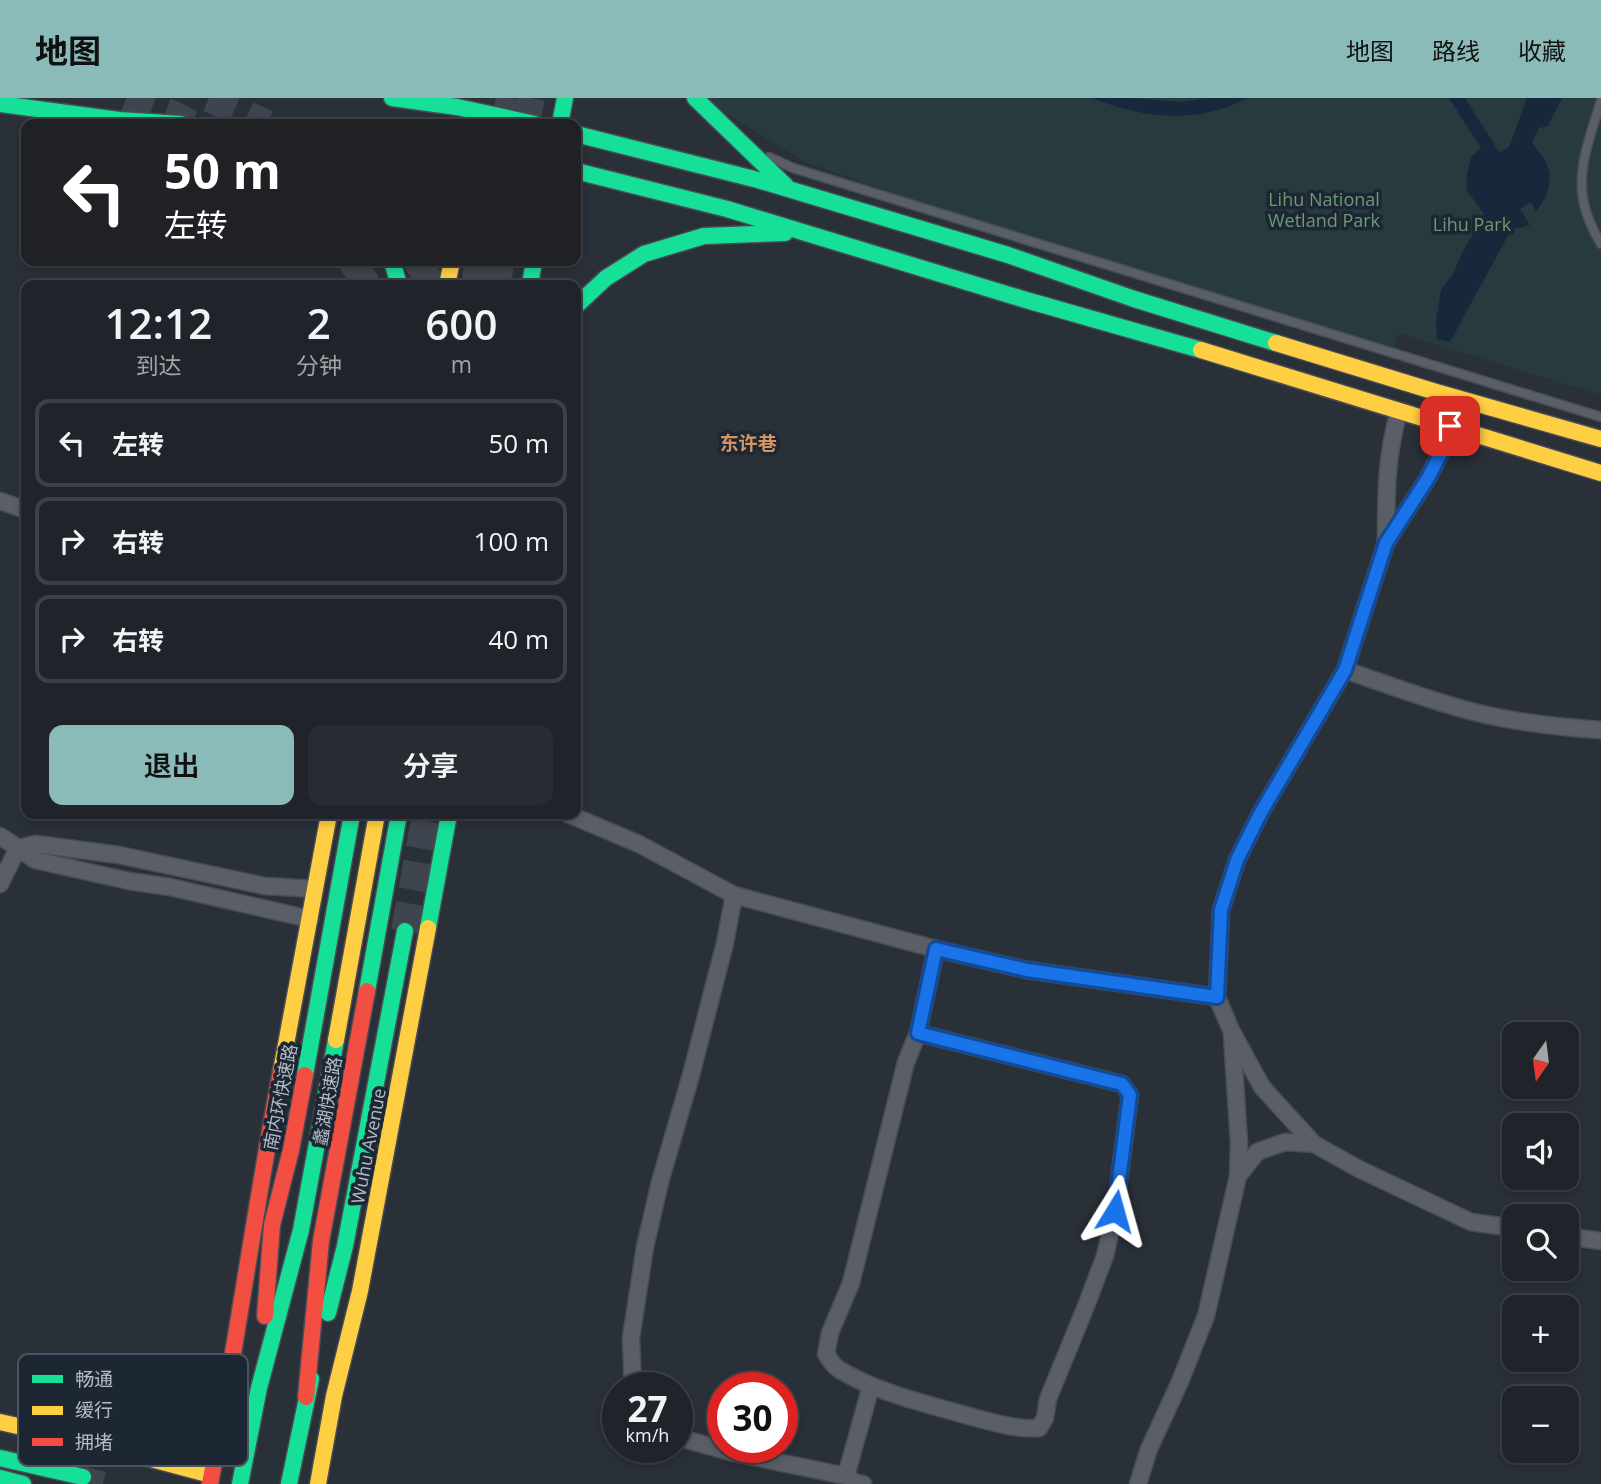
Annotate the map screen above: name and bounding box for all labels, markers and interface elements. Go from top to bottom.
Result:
text: 地图 [35,28,101,73]
text: 地图 [1346,34,1394,67]
text: 路线 [1432,34,1480,67]
text: 收藏 [1518,34,1566,67]
text: 50 m [164,137,281,203]
icon: left [49,147,140,238]
park label: Lihu National Wetland Park [1268,187,1381,232]
text: 左转 [164,203,228,246]
park label: Lihu Park [1433,212,1512,236]
text: 12:12 [105,294,212,351]
text: 2 [307,294,331,351]
text: 600 [425,295,497,352]
text: m [451,348,472,380]
text: 到达 [135,349,181,381]
text: 分钟 [296,349,342,381]
pin [1420,396,1480,456]
icon: arrive [1431,407,1469,445]
icon: left [53,424,91,462]
text: 50 m [488,425,549,461]
text: 左转 [112,426,164,462]
district label: 东许巷 [719,430,777,456]
icon: right [53,522,91,560]
text: 100 m [474,523,549,559]
text: 右转 [112,524,164,560]
icon: right [53,620,91,658]
text: 40 m [488,621,549,657]
text: 右转 [112,622,164,658]
button: 退出 [49,725,294,805]
button: 分享 [308,725,553,805]
north arrow [1502,1022,1578,1099]
map controls [1502,1022,1579,1463]
street label: 南内环快速路 [258,1042,302,1152]
street label: 蠡湖快速路 [307,1055,347,1147]
street label: Wuhu Avenue [345,1086,391,1206]
button: sound [1502,1113,1579,1190]
position arrow [1078,1174,1152,1248]
button: search [1502,1204,1579,1281]
button: + [1502,1295,1579,1372]
legend [18,1354,248,1466]
text: 畅通 [75,1366,113,1392]
speed limit sign: 30 [707,1372,798,1463]
text: 27 [627,1385,668,1432]
button: − [1502,1386,1579,1463]
text: 缓行 [75,1397,113,1423]
text: km/h [626,1423,669,1447]
text: 拥堵 [75,1429,113,1455]

